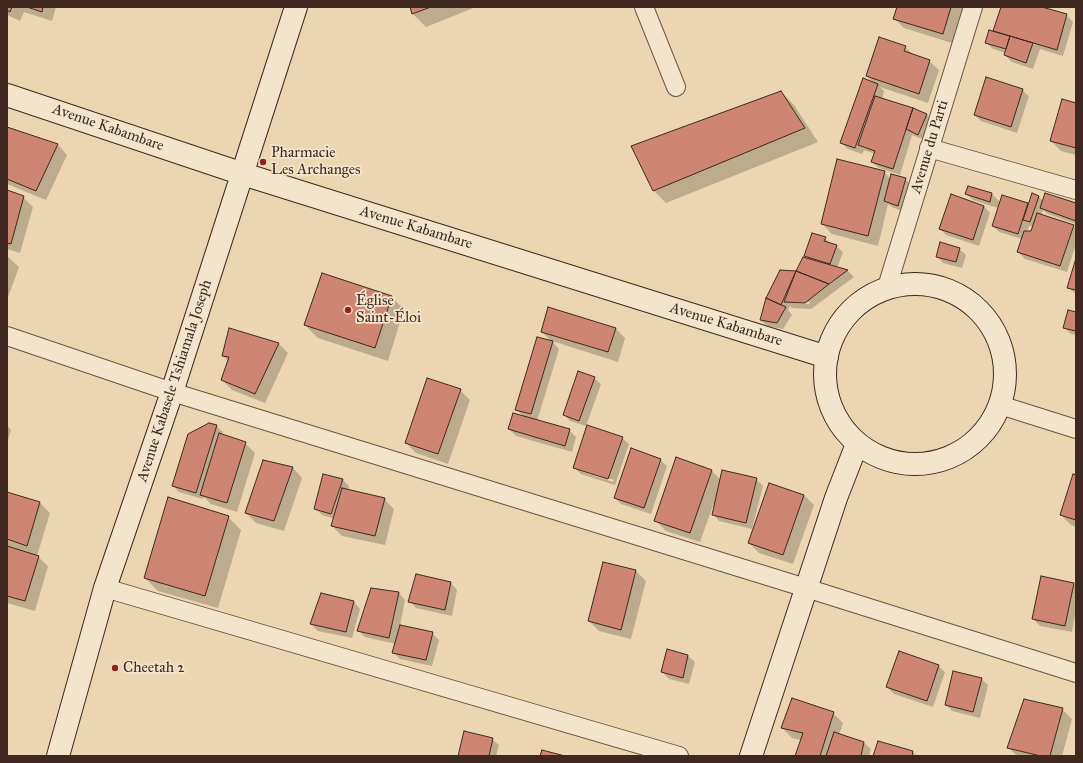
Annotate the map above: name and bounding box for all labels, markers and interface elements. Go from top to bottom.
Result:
street label: Avenue du Parti [907,98,953,196]
street label: Avenue Kabambare [50,100,166,156]
place label: Pharmacie Les Archanges [271,144,361,179]
marker: Pharmacie Les Archanges [258,157,268,167]
street label: Avenue Kabambare [358,202,474,254]
street label: Avenue Kabasele Tshiamala Joseph [134,278,216,484]
place label: Église Saint-Éloi [356,292,421,327]
street label: Avenue Kabambare [668,299,784,351]
marker: Église Saint-Éloi [343,305,353,315]
place label: Cheetah 2 [123,659,185,677]
marker: Cheetah 2 [110,663,120,673]

